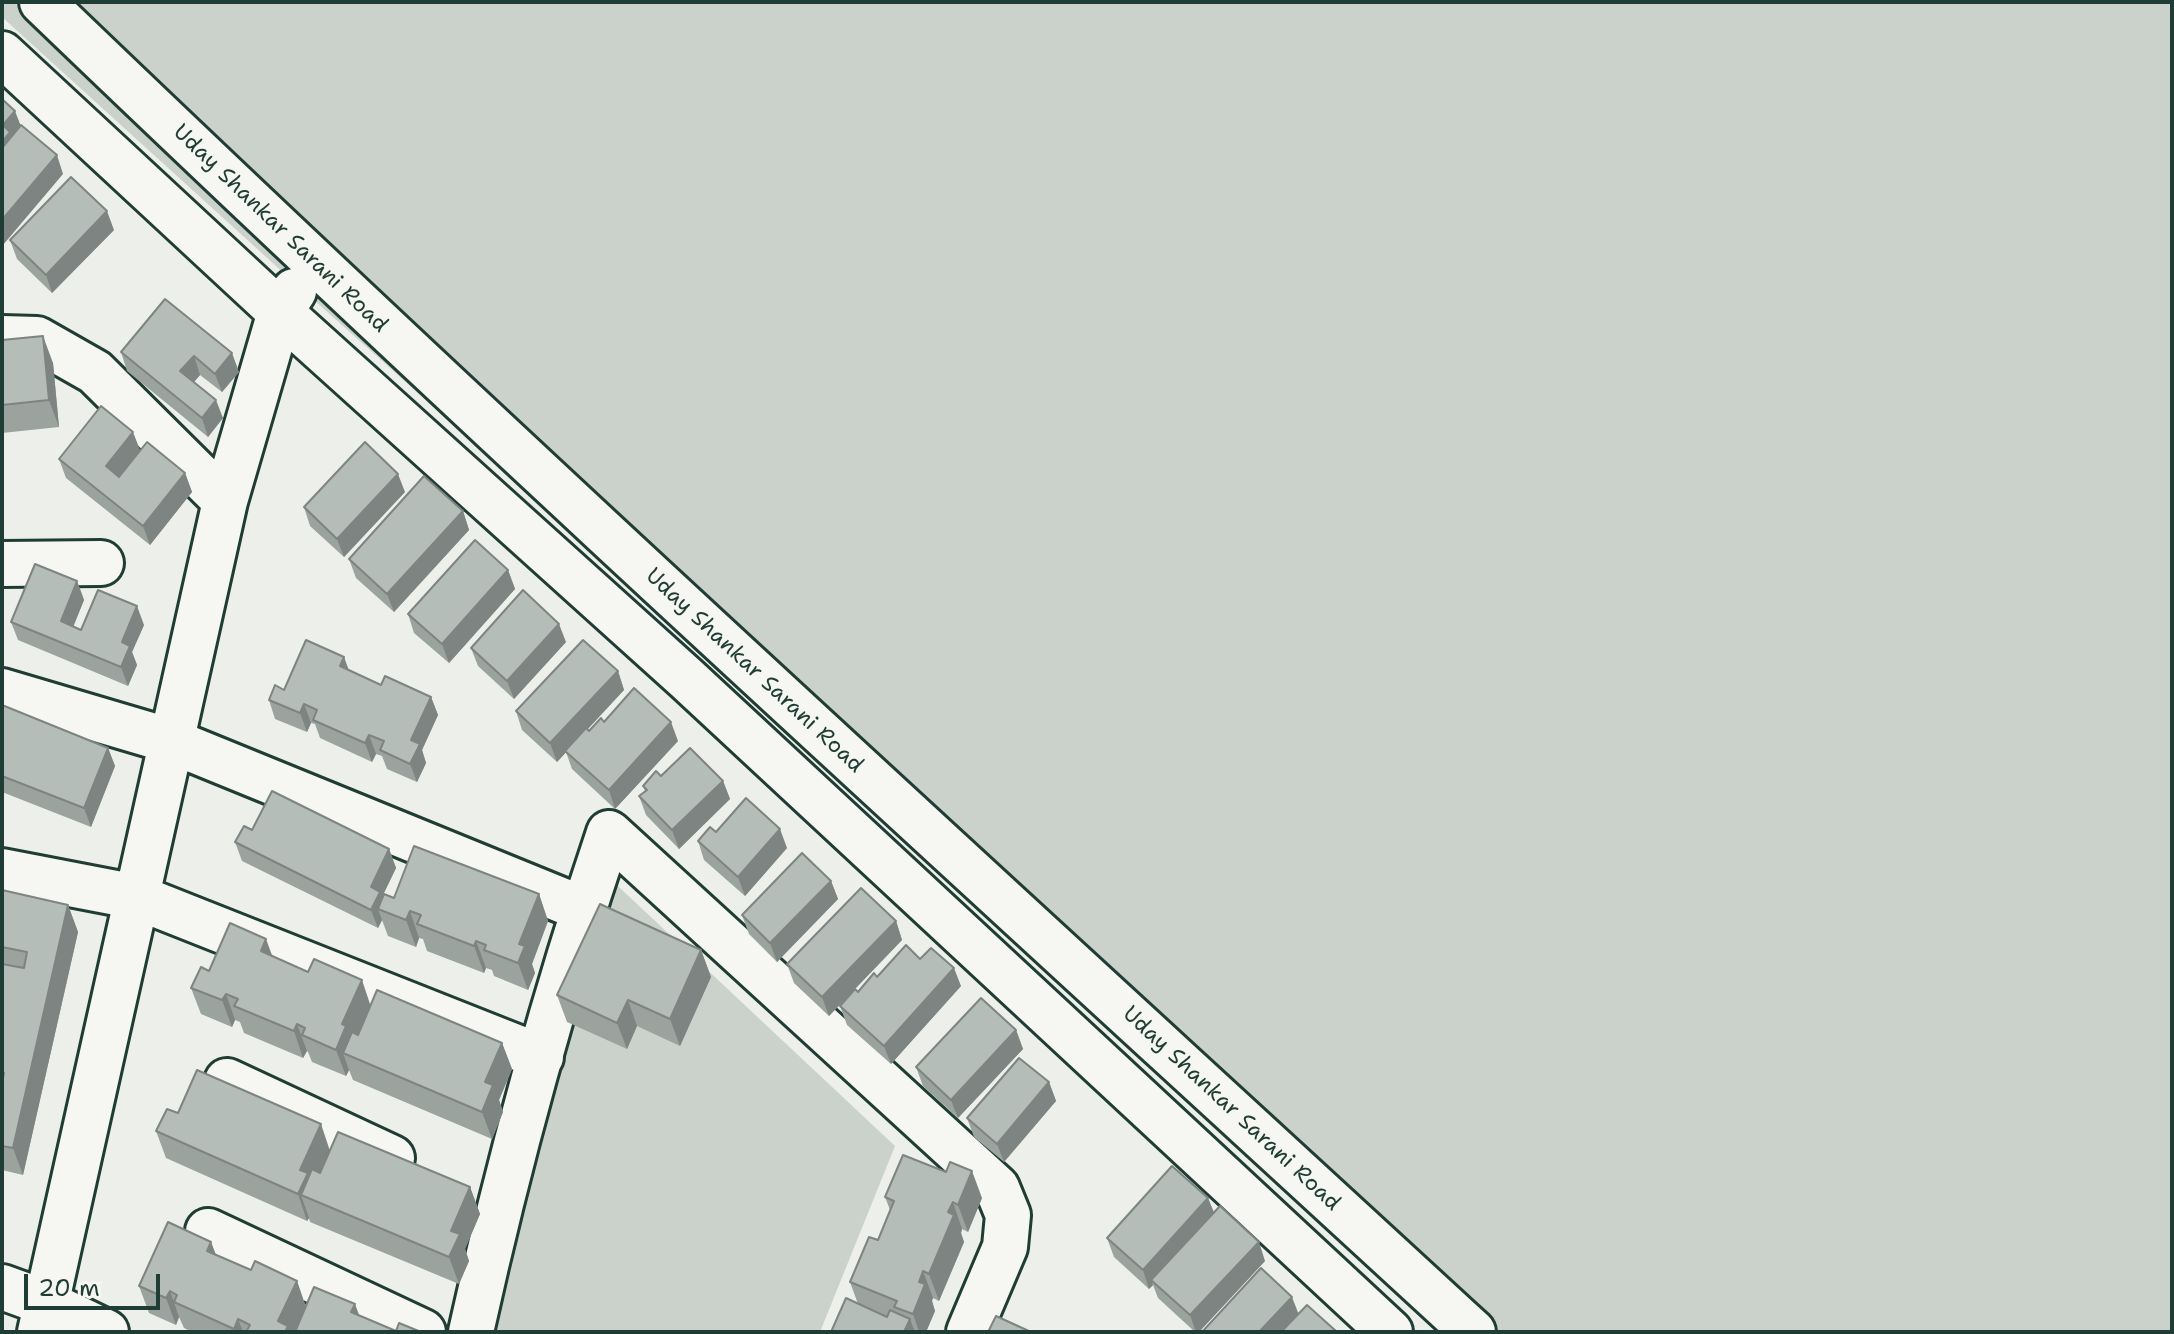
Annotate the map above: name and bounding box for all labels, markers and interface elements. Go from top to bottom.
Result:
street label: Uday Shankar Sarani Road [167,119,393,339]
street label: Uday Shankar Sarani Road [640,563,868,779]
street label: Uday Shankar Sarani Road [1117,1001,1345,1217]
scale bar [28,1258,164,1308]
text: 20 m [38,1272,100,1304]

